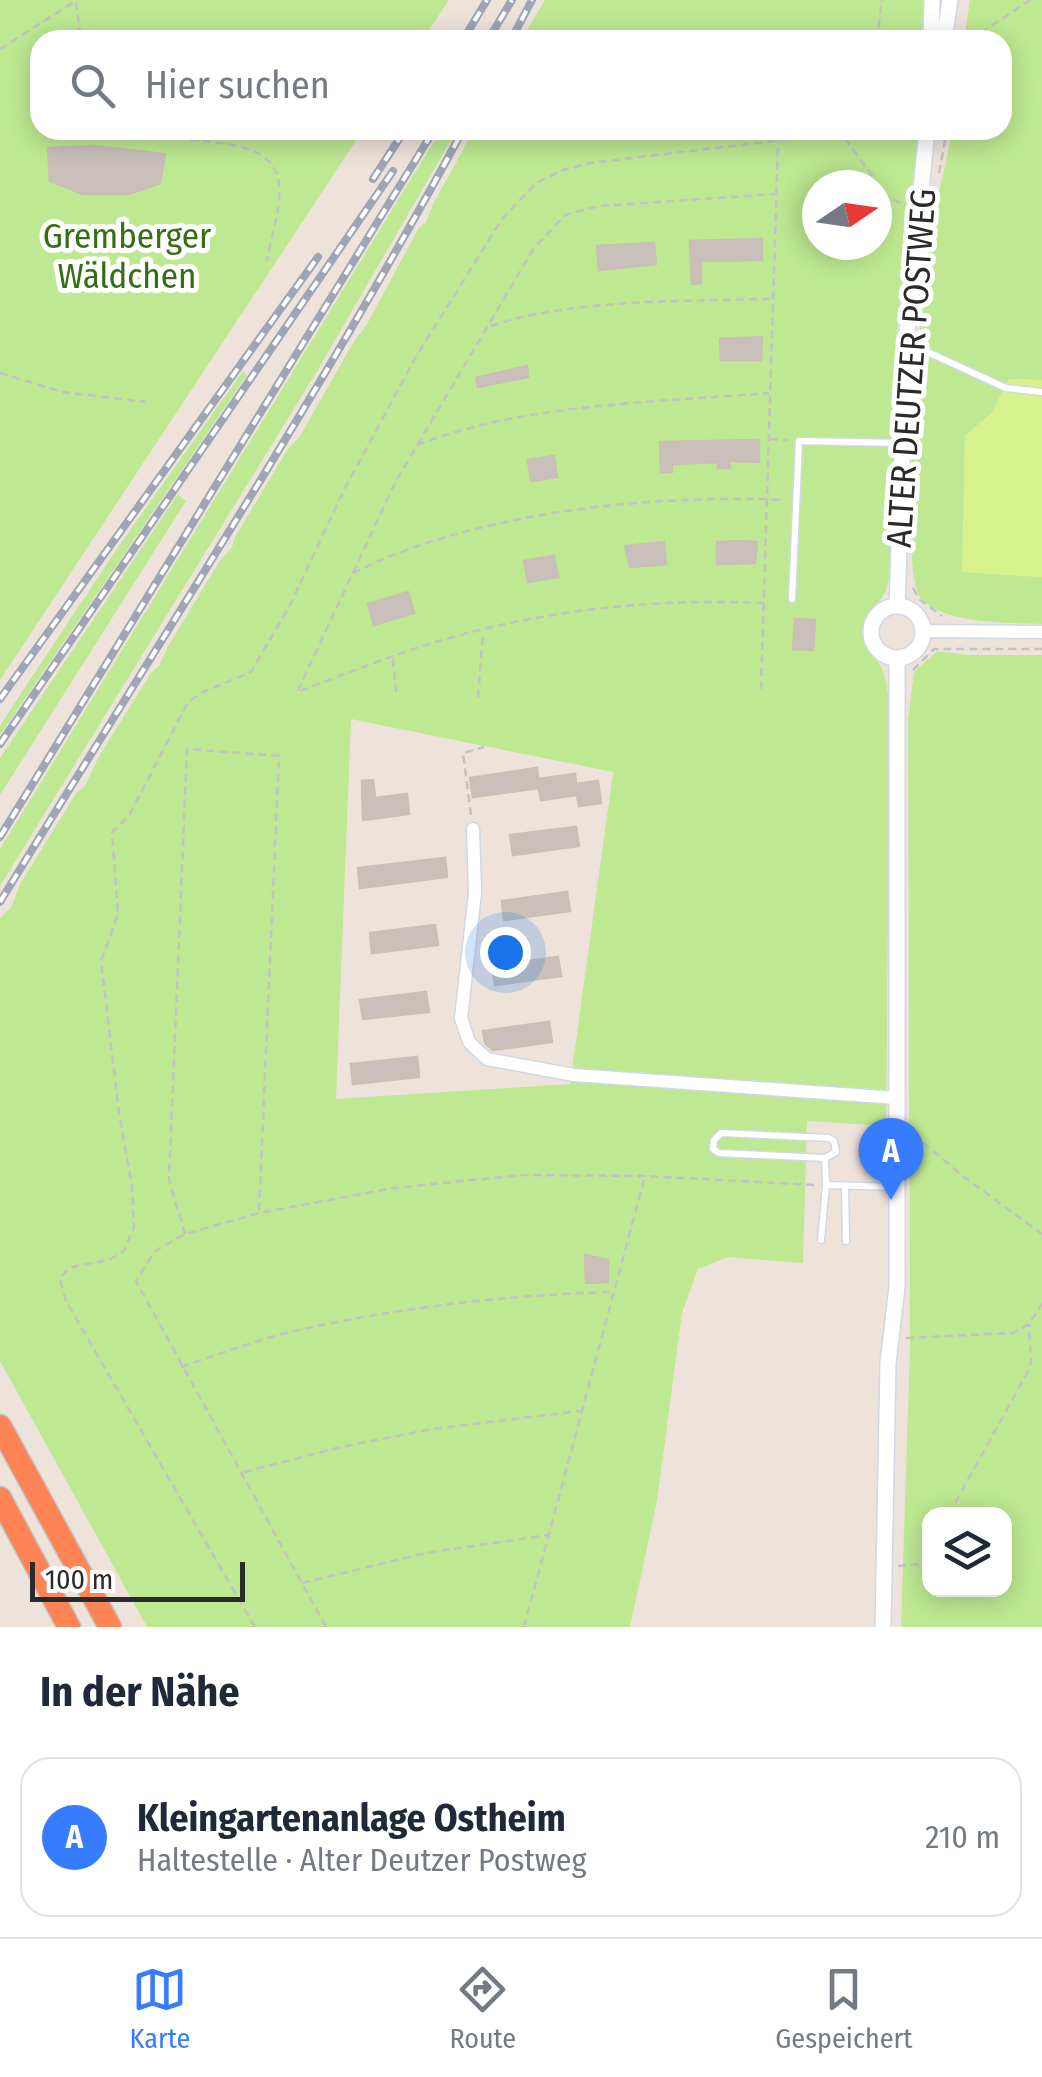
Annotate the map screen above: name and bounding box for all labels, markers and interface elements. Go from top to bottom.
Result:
search box [30,30,1012,140]
icon: search [65,58,120,113]
text: Hier suchen [145,62,330,108]
north arrow [802,170,892,260]
street label: ALTER DEUTZER POSTWEG [878,187,944,549]
park label: Gremberger Wäldchen [43,215,211,297]
your location [480,927,531,978]
pin: A [858,1118,924,1200]
map controls [922,1507,1012,1597]
button: layers [922,1507,1012,1597]
scale bar [30,1557,245,1602]
text: 100 m [45,1563,113,1596]
text: In der Nähe [40,1667,240,1717]
text: Kleingartenanlage Ostheim [137,1795,566,1841]
text: A [66,1818,83,1856]
text: 210 m [925,1818,1000,1856]
text: Haltestelle · Alter Deutzer Postweg [137,1841,587,1879]
tab: Karte [130,1962,190,2055]
tab: Route [449,1962,516,2055]
tab: Gespeichert [775,1962,912,2055]

